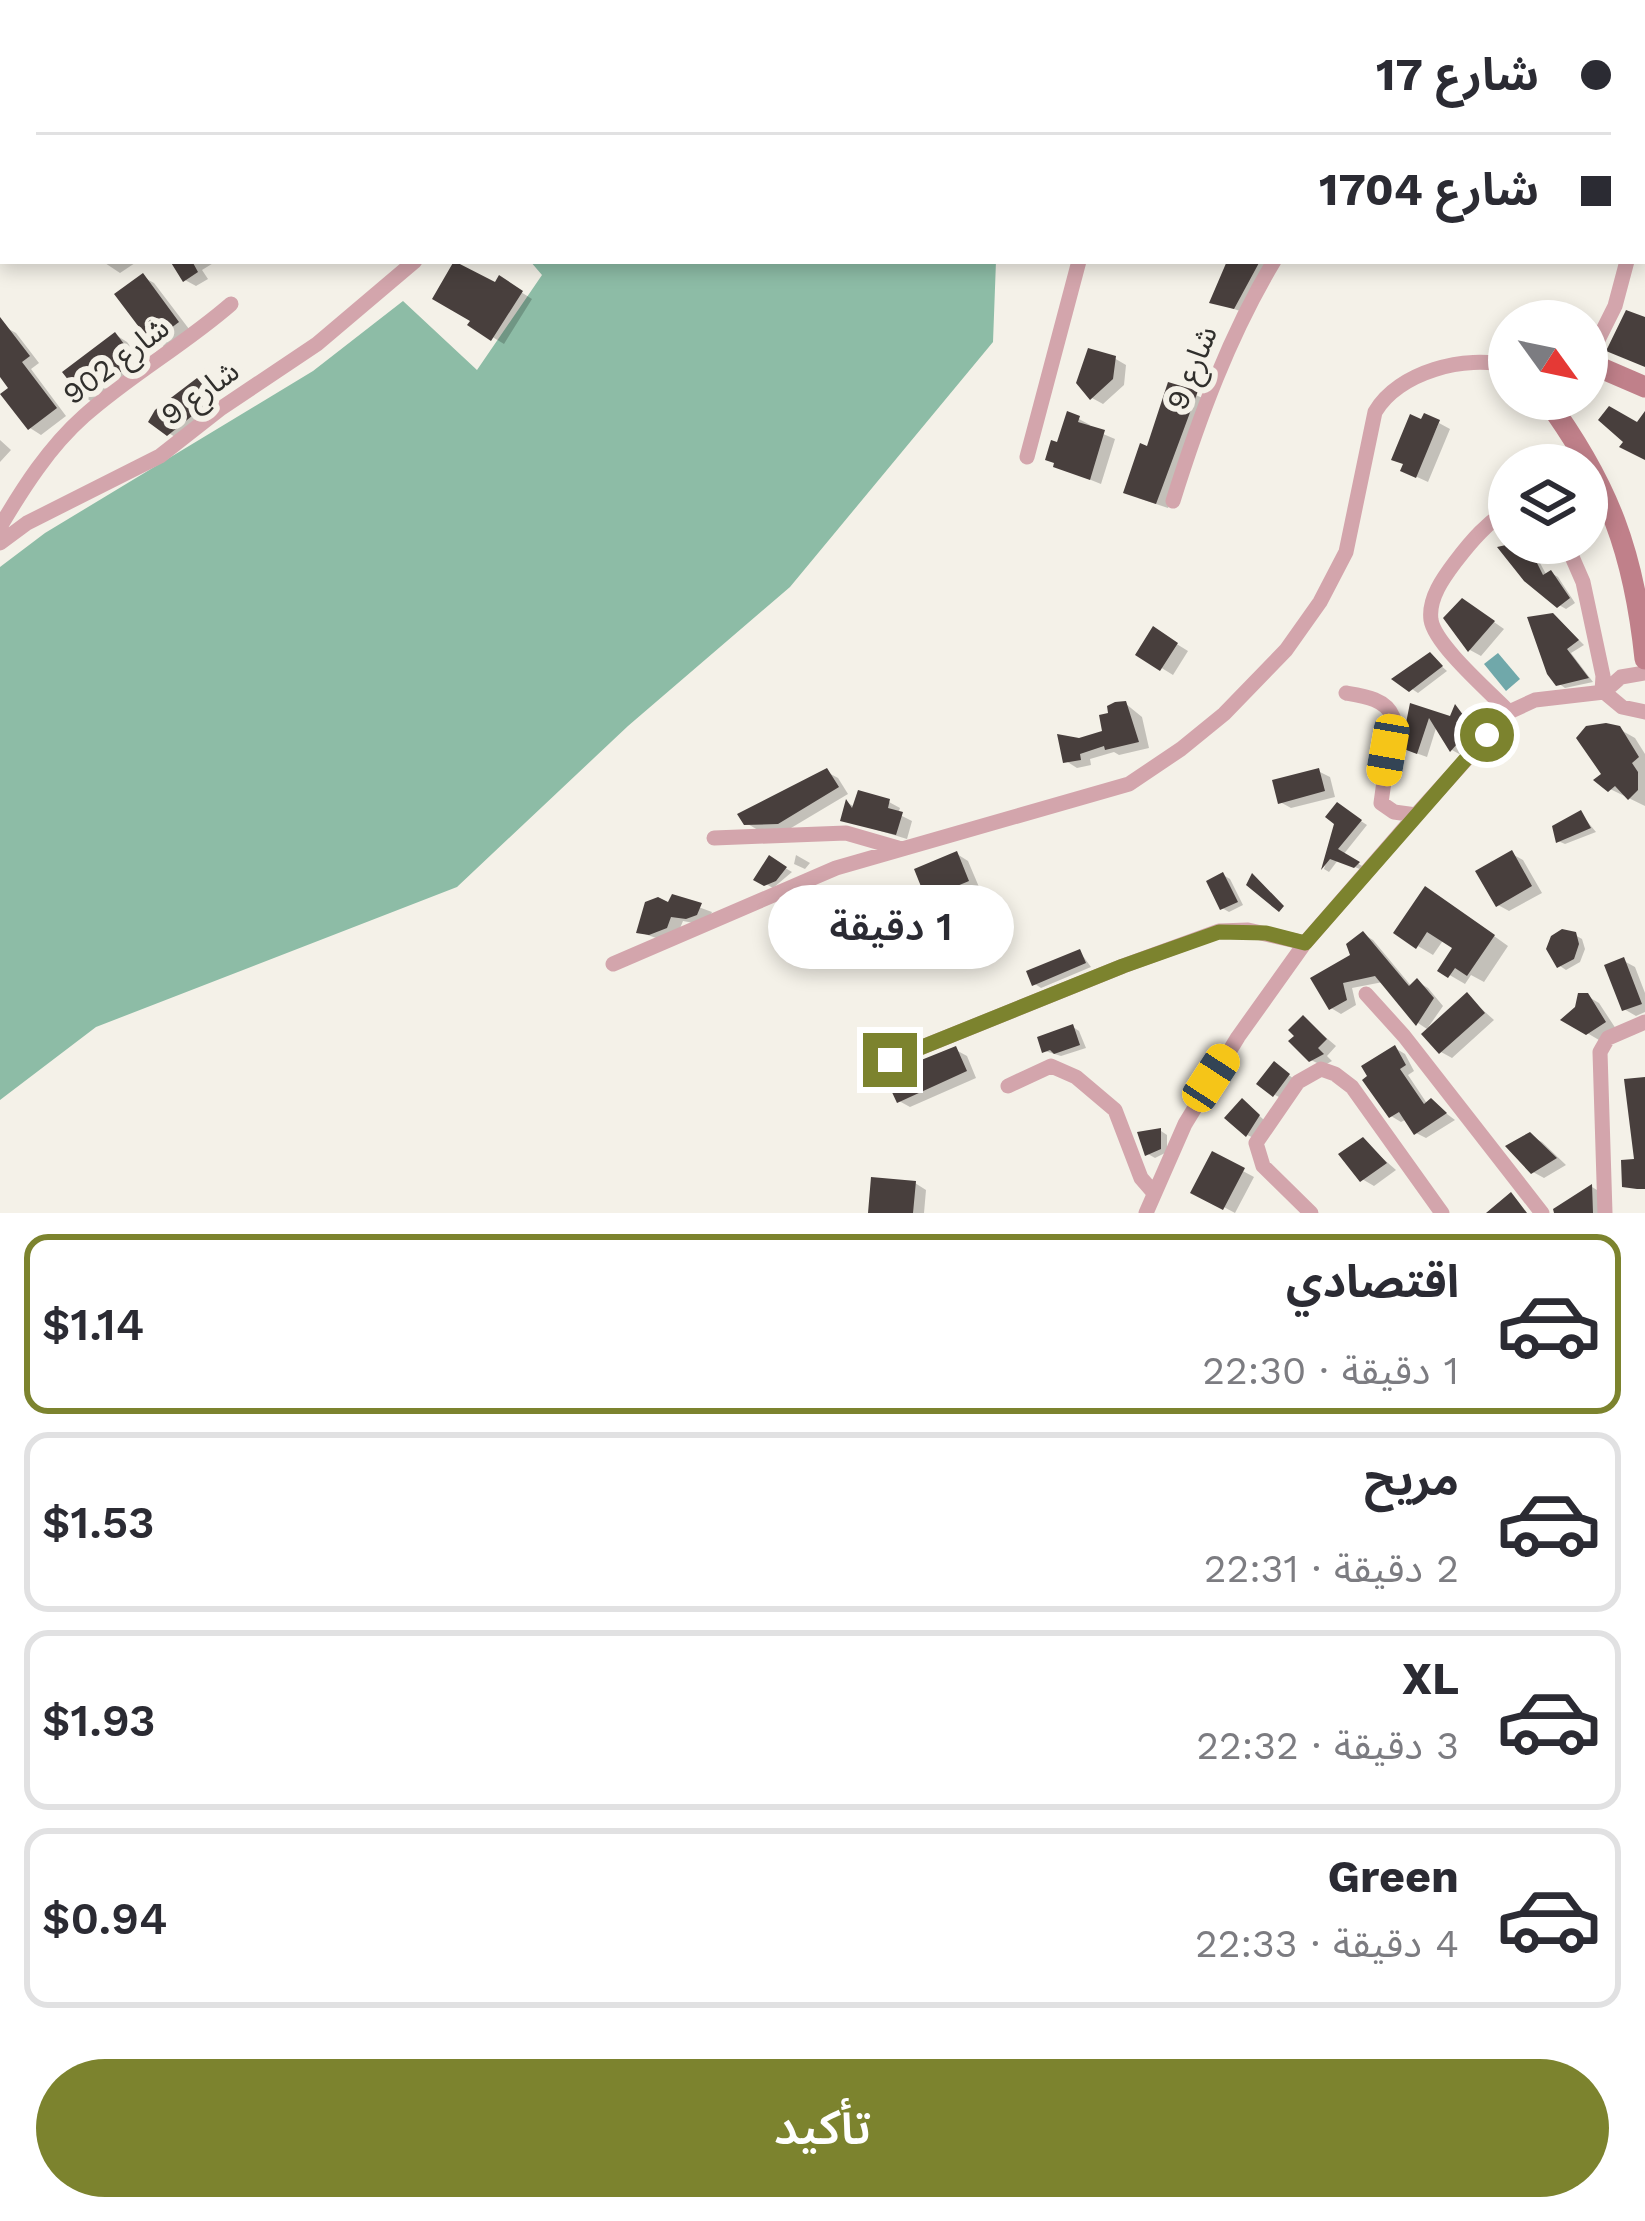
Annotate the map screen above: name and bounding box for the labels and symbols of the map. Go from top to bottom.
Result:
north arrow [1488,300,1608,420]
street label: شارع 902 [56,310,179,416]
street label: شارع 9 [1159,321,1229,417]
street label: شارع 9 [154,353,248,436]
route start [1460,708,1514,762]
car [1364,711,1412,789]
callout: 1 دقيقة [767,886,1013,970]
route end [863,1033,917,1087]
car [1176,1038,1246,1118]

